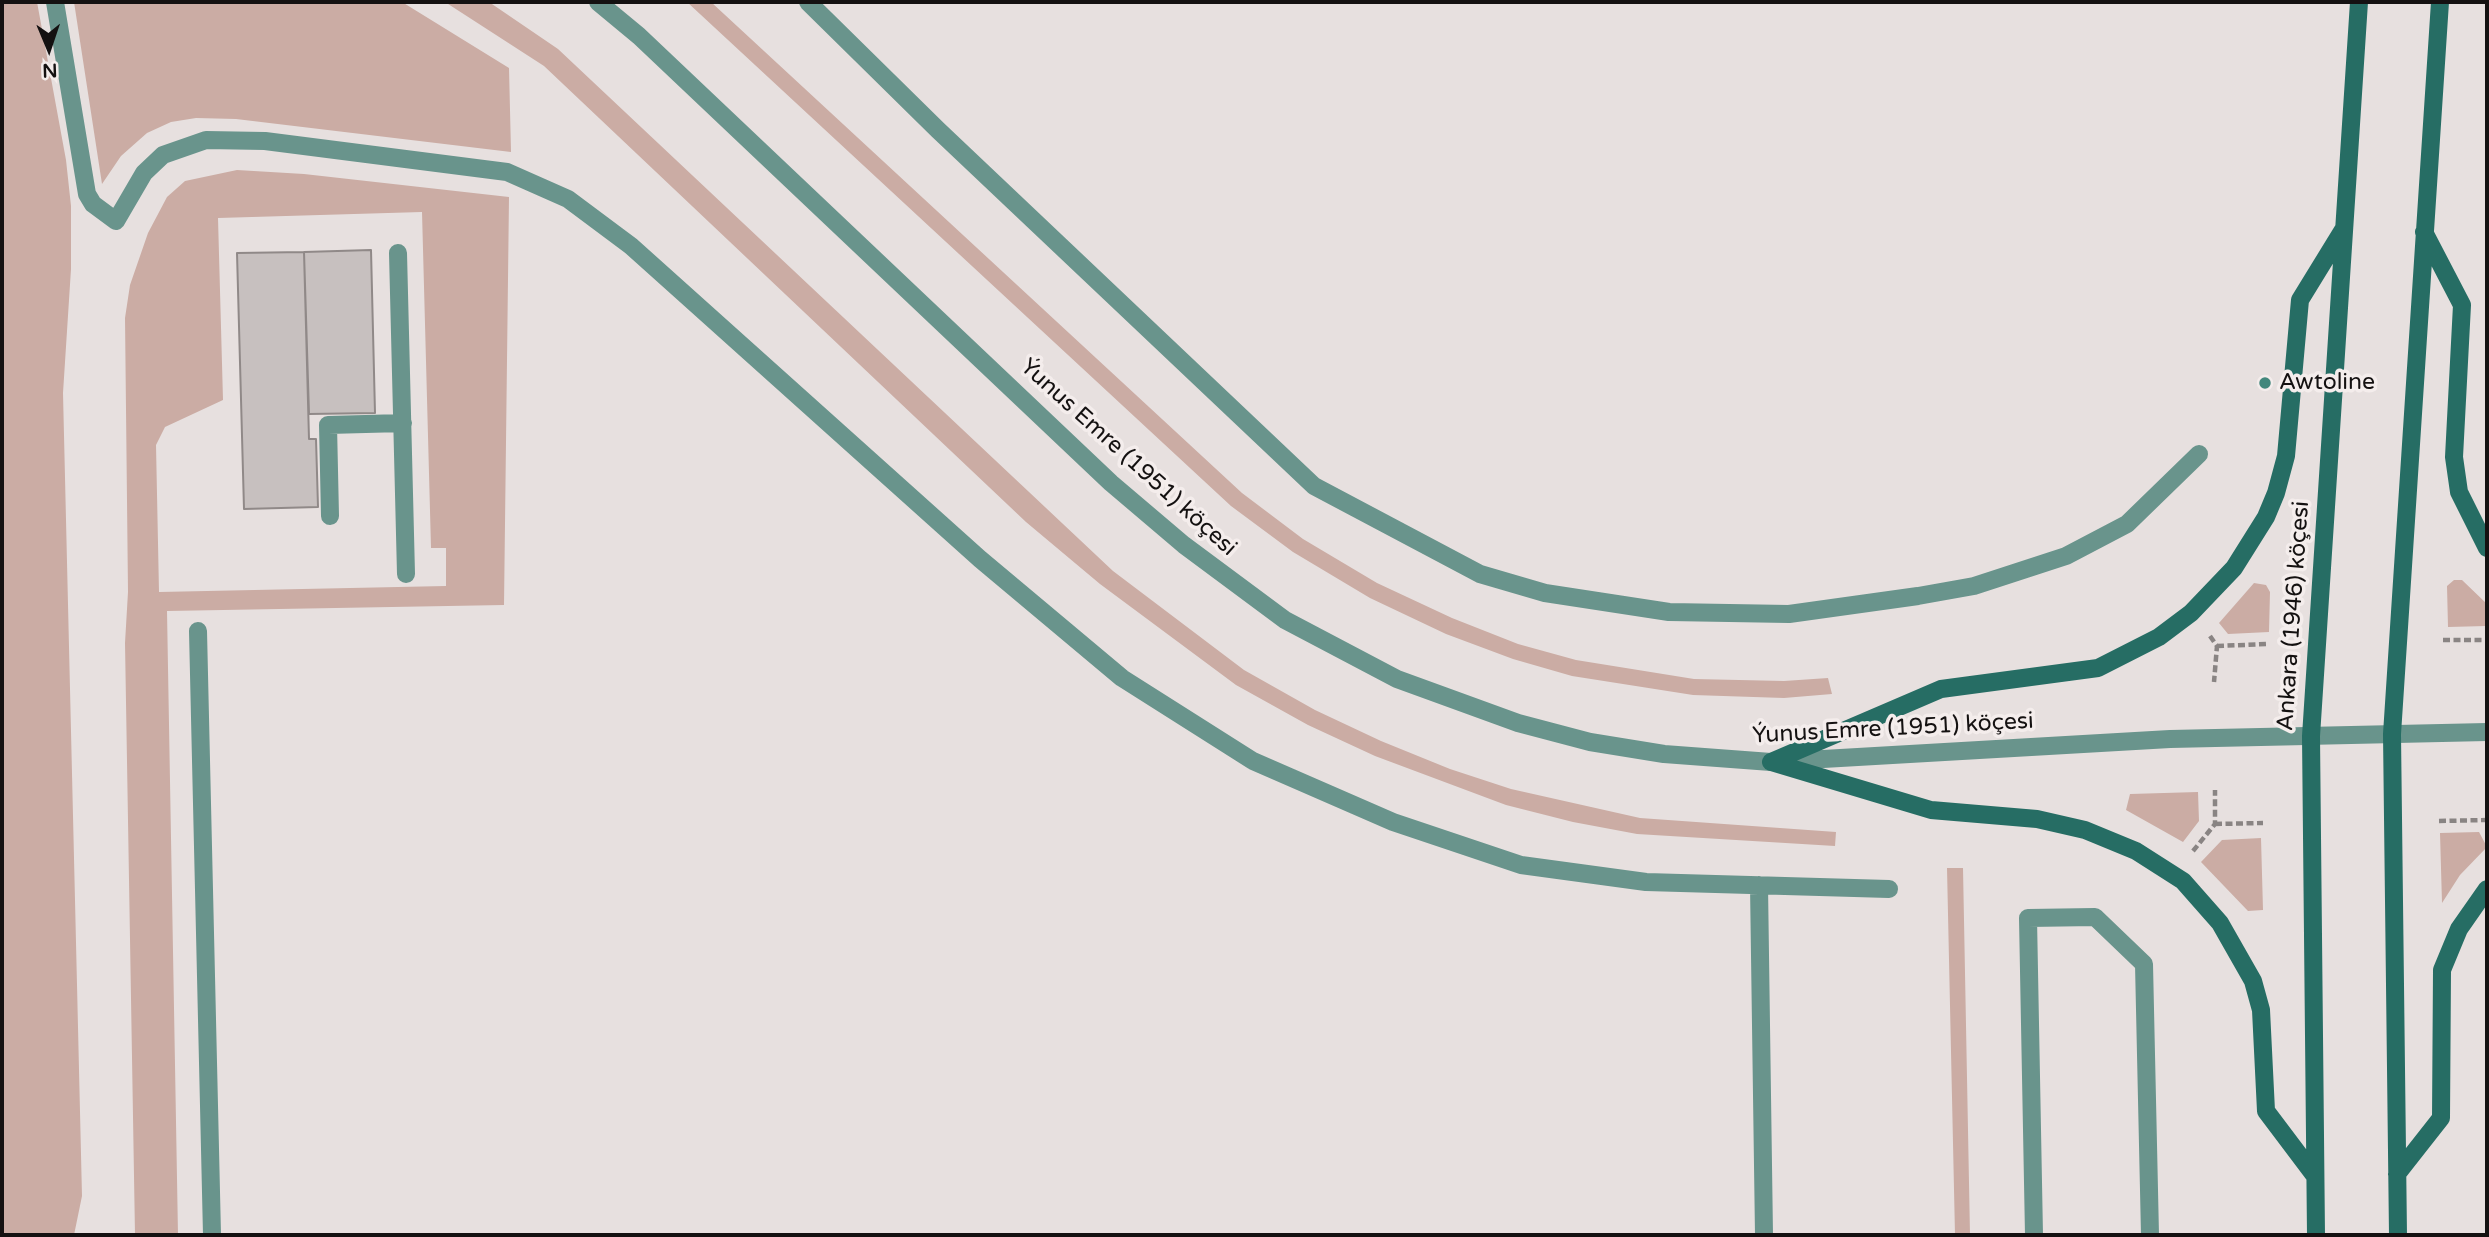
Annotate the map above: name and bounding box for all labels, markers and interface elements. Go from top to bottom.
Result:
north arrow [14,14,84,84]
text: N [42,59,58,81]
street label: Ýunus Emre (1951) köçesi [1014,354,1242,562]
place label: Awtoline [2279,369,2375,397]
marker: Awtoline [2257,375,2273,391]
street label: Ankara (1946) köçesi [2272,500,2316,732]
street label: Ýunus Emre (1951) köçesi [1752,708,2034,750]

